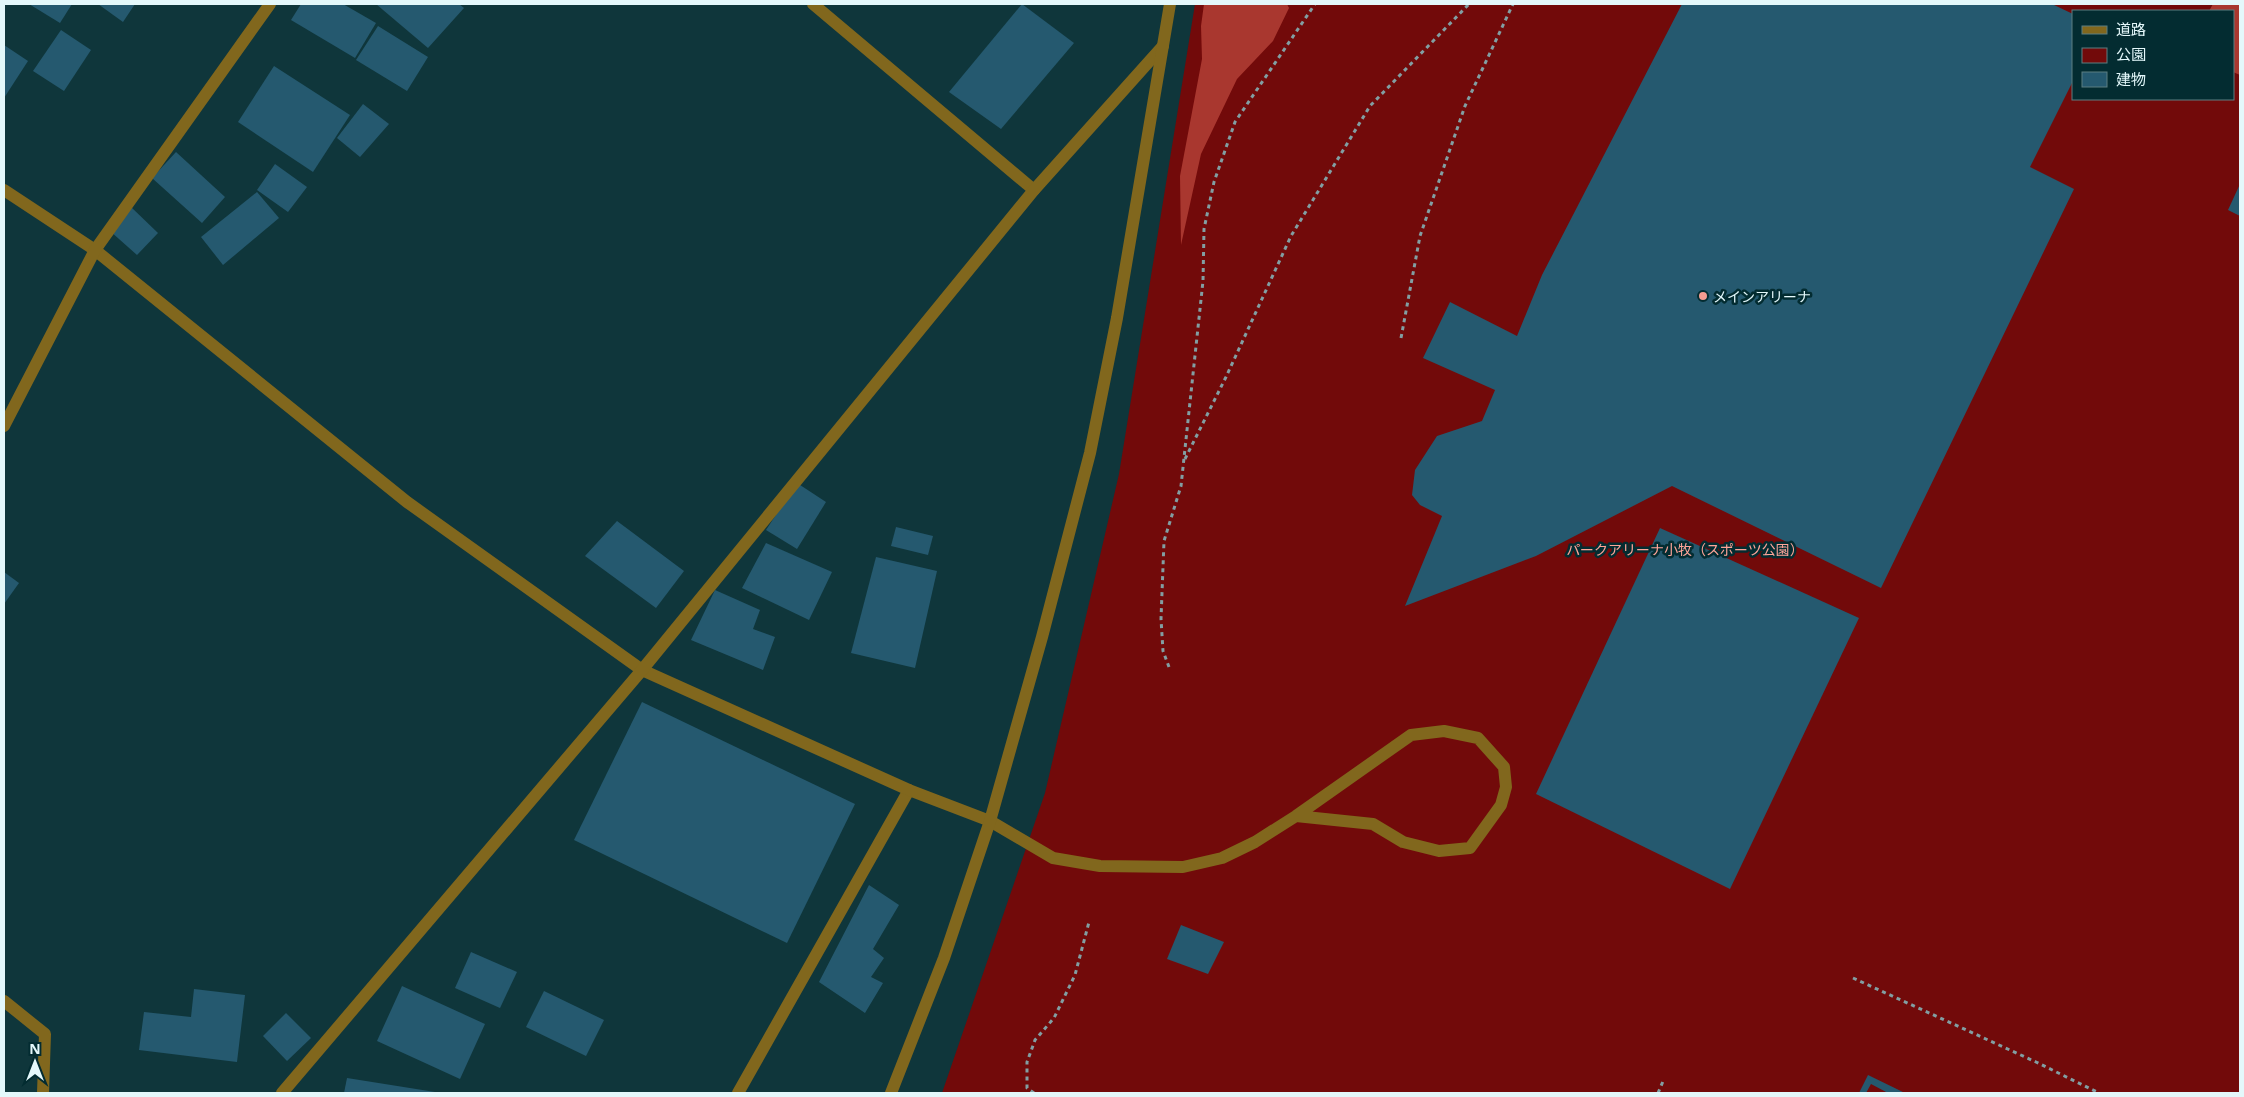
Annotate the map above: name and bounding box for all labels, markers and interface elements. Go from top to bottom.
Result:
legend [2072,10,2234,100]
text: 道路 [2116,19,2146,39]
text: 公園 [2116,44,2146,64]
text: 建物 [2116,69,2146,89]
place label: メインアリーナ [1713,287,1811,306]
marker: メインアリーナ [1697,290,1709,302]
park label: パークアリーナ小牧（スポーツ公園） [1566,540,1804,559]
north arrow [10,1037,60,1087]
text: N [29,1039,41,1058]

